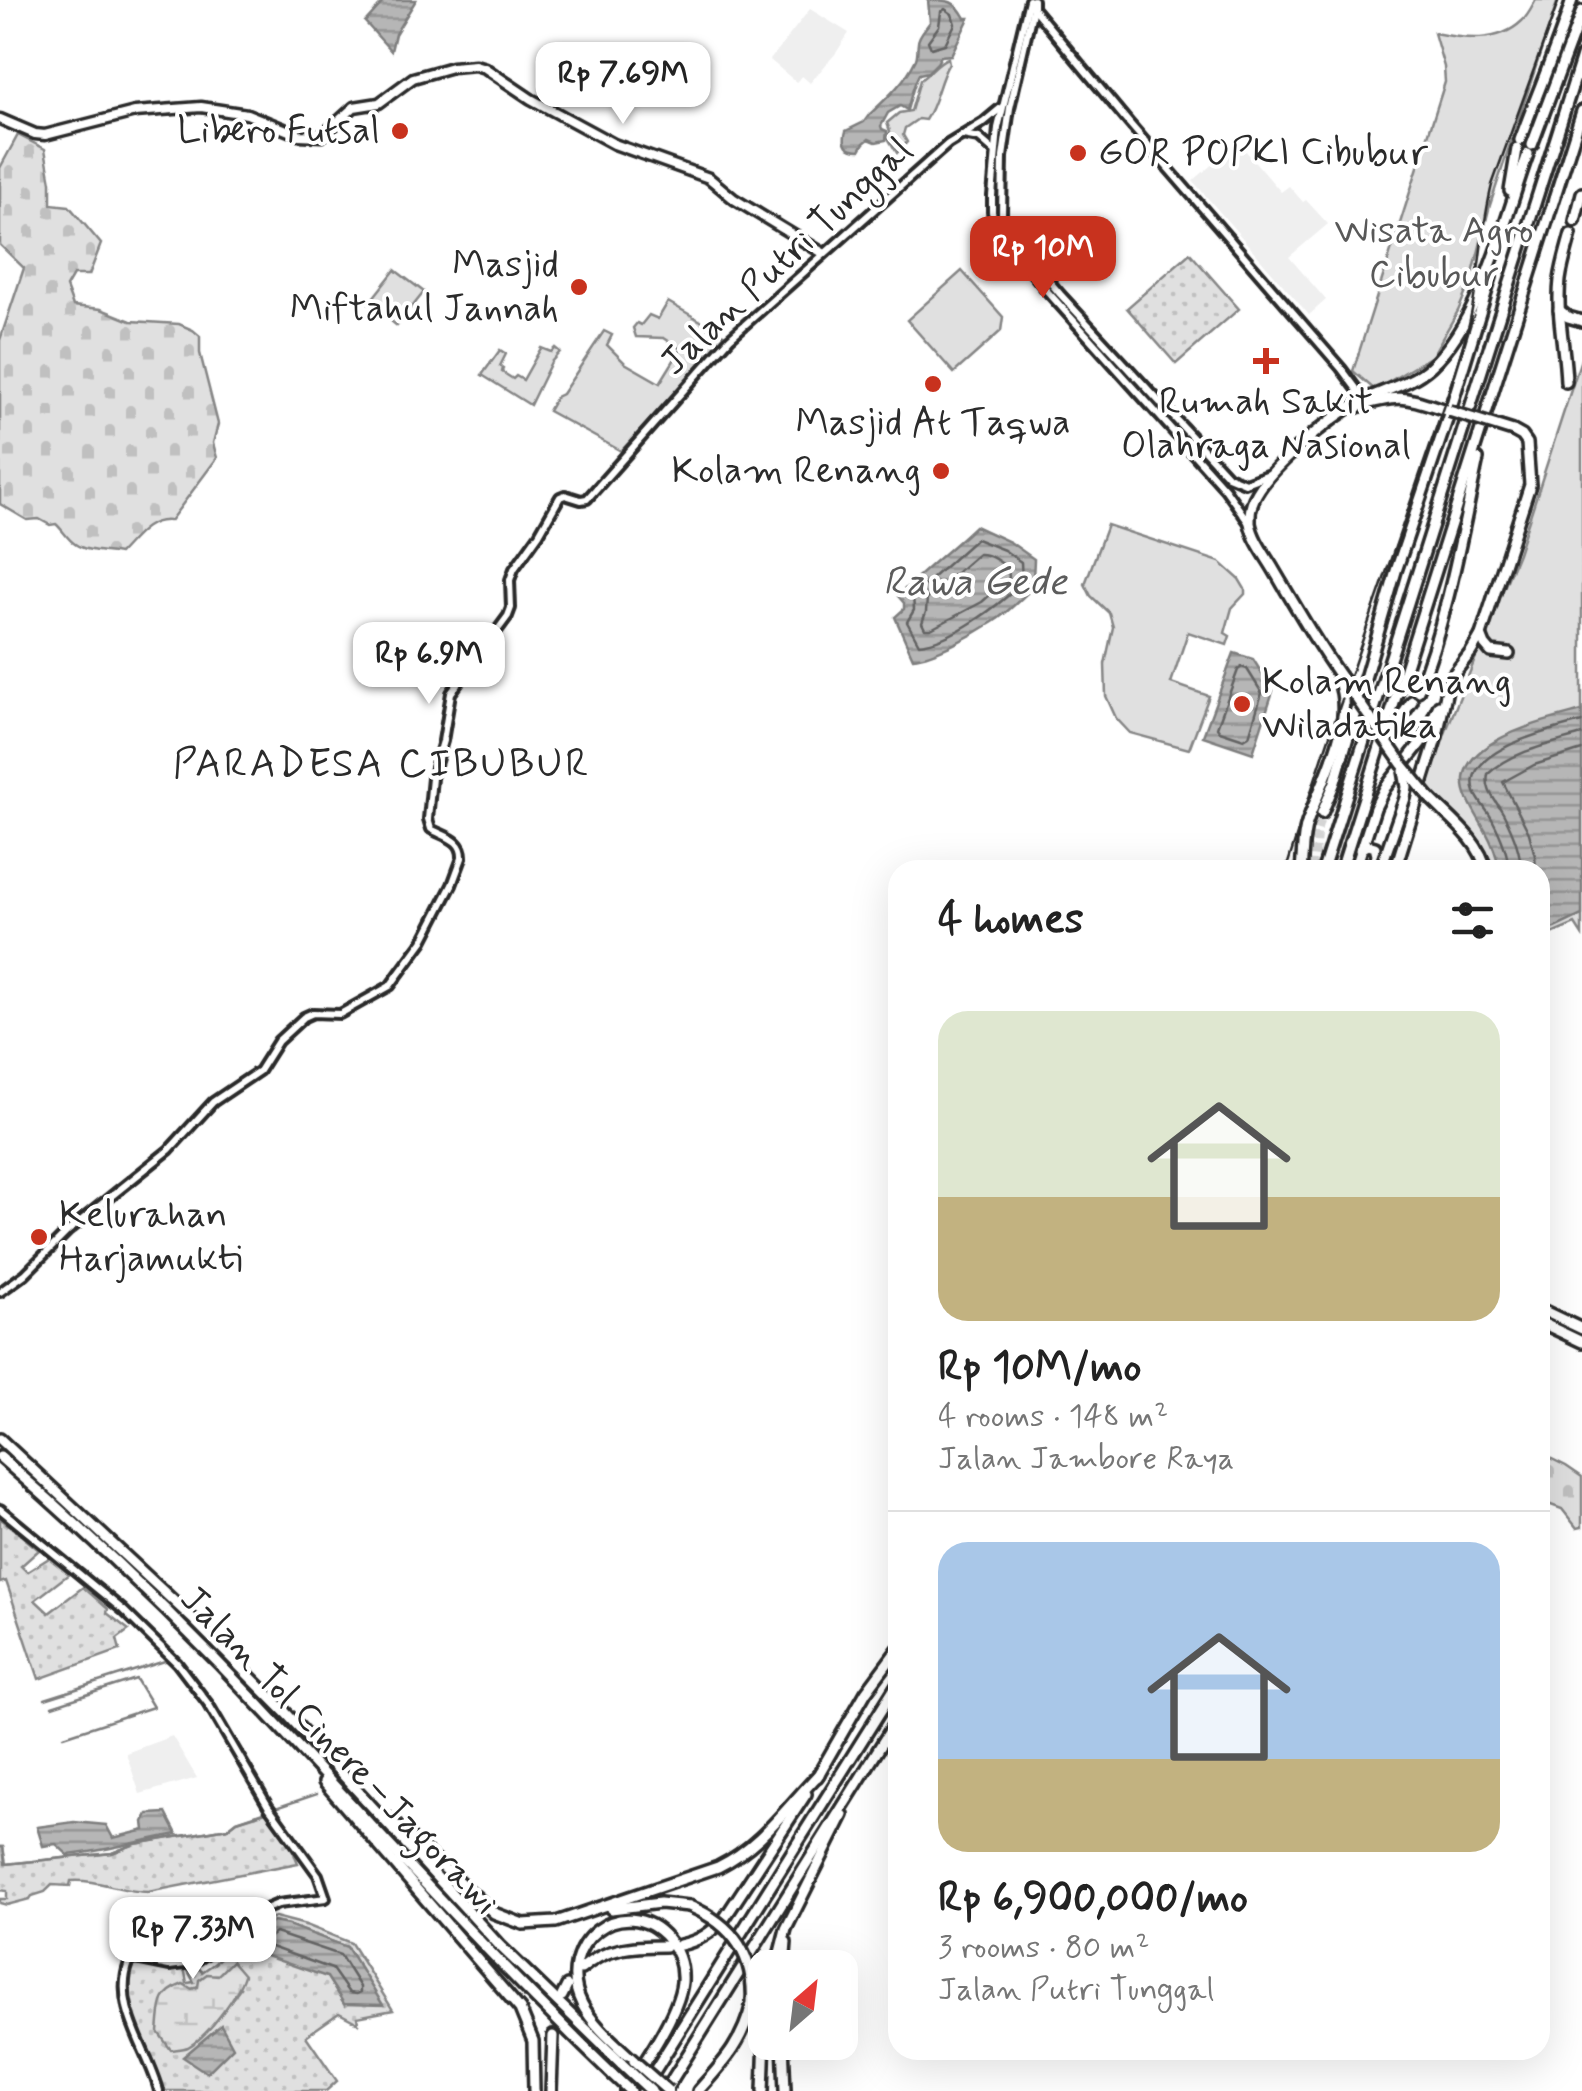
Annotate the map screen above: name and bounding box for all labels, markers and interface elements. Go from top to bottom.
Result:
pin: Rp 7.69M [520,42,726,127]
text: Rp 7.69M [558,53,688,95]
place label: Libero Futsal [177,107,380,156]
marker: Libero Futsal [389,120,411,142]
street label: Jalan Putri Tunggal [650,127,926,390]
place label: GOR POPKI Cibubur [1098,129,1428,178]
marker: GOR POPKI Cibubur [1067,142,1089,164]
park label: Wisata Agro Cibubur [1334,207,1534,300]
pin: Rp 10M [962,216,1124,301]
text: Rp 10M [992,227,1094,269]
place label: Masjid Miftahul Jannah [290,241,559,334]
marker: Masjid Miftahul Jannah [568,276,590,298]
marker: Rumah Sakit Olahraga Nasional [1253,348,1279,374]
marker: Masjid At Taqwa [922,373,944,395]
place label: Rumah Sakit Olahraga Nasional [1121,378,1411,471]
place label: Masjid At Taqwa [796,399,1070,448]
place label: Kolam Renang [671,447,921,496]
marker: Kolam Renang [930,460,952,482]
water label: Rawa Gede [883,557,1069,609]
pin: Rp 6.9M [337,622,521,707]
text: Rp 6.9M [375,633,483,675]
place label: Kolam Renang Wiladatika [1262,658,1512,751]
marker: Kolam Renang Wiladatika [1231,693,1253,715]
district label: PARADESA CIBUBUR [173,739,591,791]
text: 4 homes [938,893,1084,948]
icon: filters [1445,893,1500,948]
icon: home [1129,1076,1309,1256]
place label: Kelurahan Harjamukti [59,1191,242,1284]
marker: Kelurahan Harjamukti [28,1226,50,1248]
text: Rp 10M/mo [938,1341,1142,1396]
text: 4 rooms · 148 m² [938,1396,1168,1438]
text: Jalan Jambore Raya [938,1438,1234,1480]
street label: Jalan Tol Cinere–Jagorawi [166,1576,509,1929]
icon: home [1129,1607,1309,1787]
text: Rp 6,900,000/mo [938,1872,1248,1927]
pin: Rp 7.33M [90,1897,296,1982]
text: Rp 7.33M [131,1908,255,1950]
text: 3 rooms · 80 m² [938,1927,1149,1969]
north arrow [748,1950,858,2060]
map controls [748,1950,858,2060]
text: Jalan Putri Tunggal [938,1969,1214,2011]

